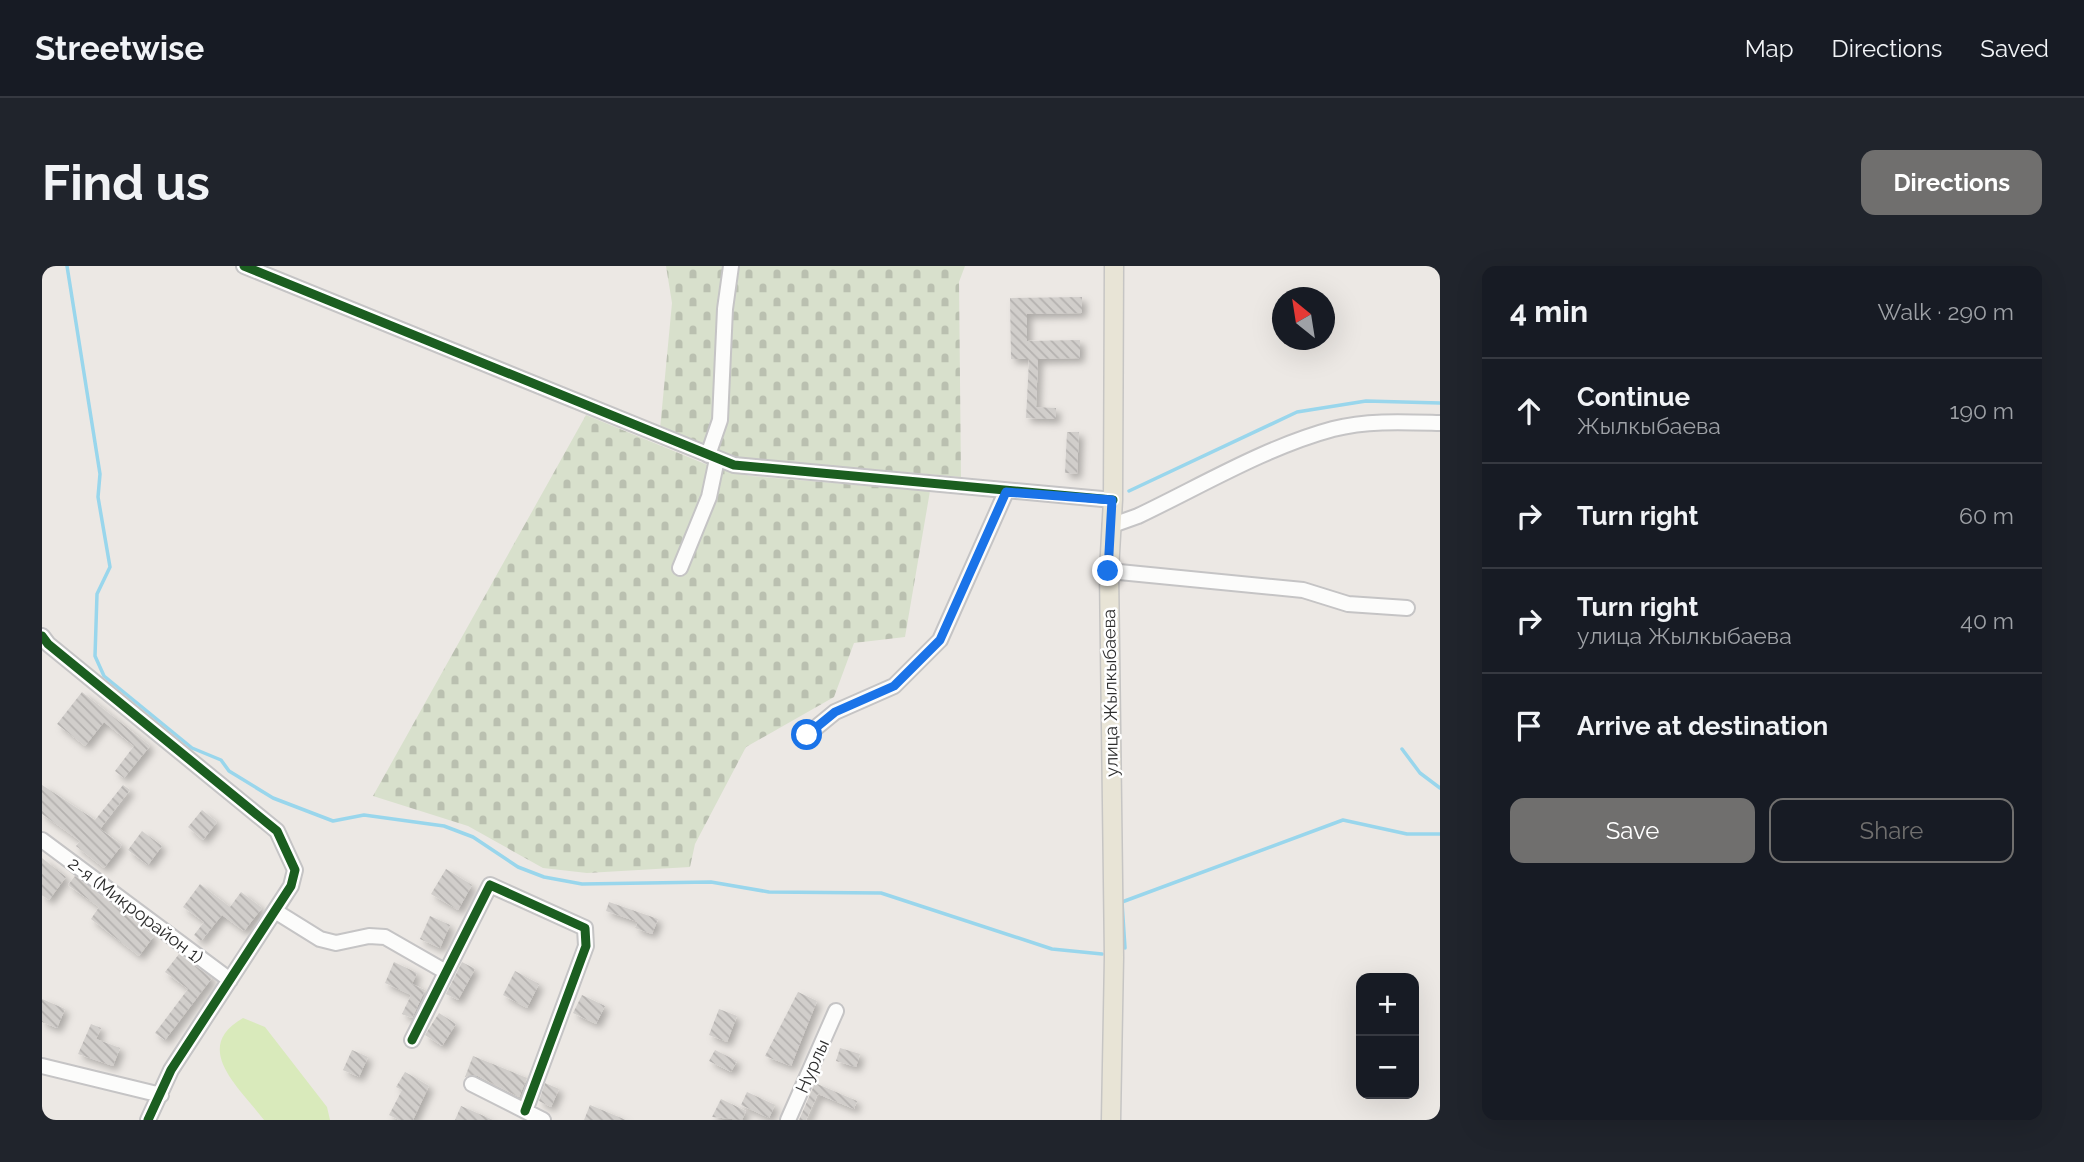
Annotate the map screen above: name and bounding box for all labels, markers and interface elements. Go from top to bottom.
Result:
text: Streetwise [35,29,204,68]
text: Map [1745,34,1794,63]
text: Directions [1832,34,1942,63]
text: Saved [1980,34,2049,63]
button: Directions [1861,150,2042,215]
text: Find us [42,154,210,211]
north arrow [1272,287,1335,350]
text: 4 min [1510,294,1588,329]
text: Walk · 290 m [1878,298,2014,325]
text: Continue [1577,382,1690,412]
icon: ahead [1510,392,1548,430]
text: 190 m [1950,397,2014,424]
text: Жылкыбаева [1577,412,1721,439]
icon: right [1510,497,1548,535]
text: Turn right [1577,501,1698,531]
text: 60 m [1959,502,2014,529]
route end [1092,555,1123,586]
text: Turn right [1577,592,1698,622]
icon: right [1510,602,1548,640]
text: 40 m [1960,607,2014,634]
street label: улица Жылкыбаева [1098,609,1122,777]
text: улица Жылкыбаева [1577,622,1792,649]
icon: arrive [1510,707,1548,745]
text: Arrive at destination [1577,711,1828,741]
route start [791,719,822,750]
button: Save [1510,798,1755,863]
button: Share [1769,798,2014,863]
street label: 2-я (Микрорайон 1) [64,852,208,968]
map controls [1356,973,1419,1099]
button: + [1356,973,1419,1036]
street label: Нурлы [791,1036,833,1096]
button: − [1356,1036,1419,1099]

